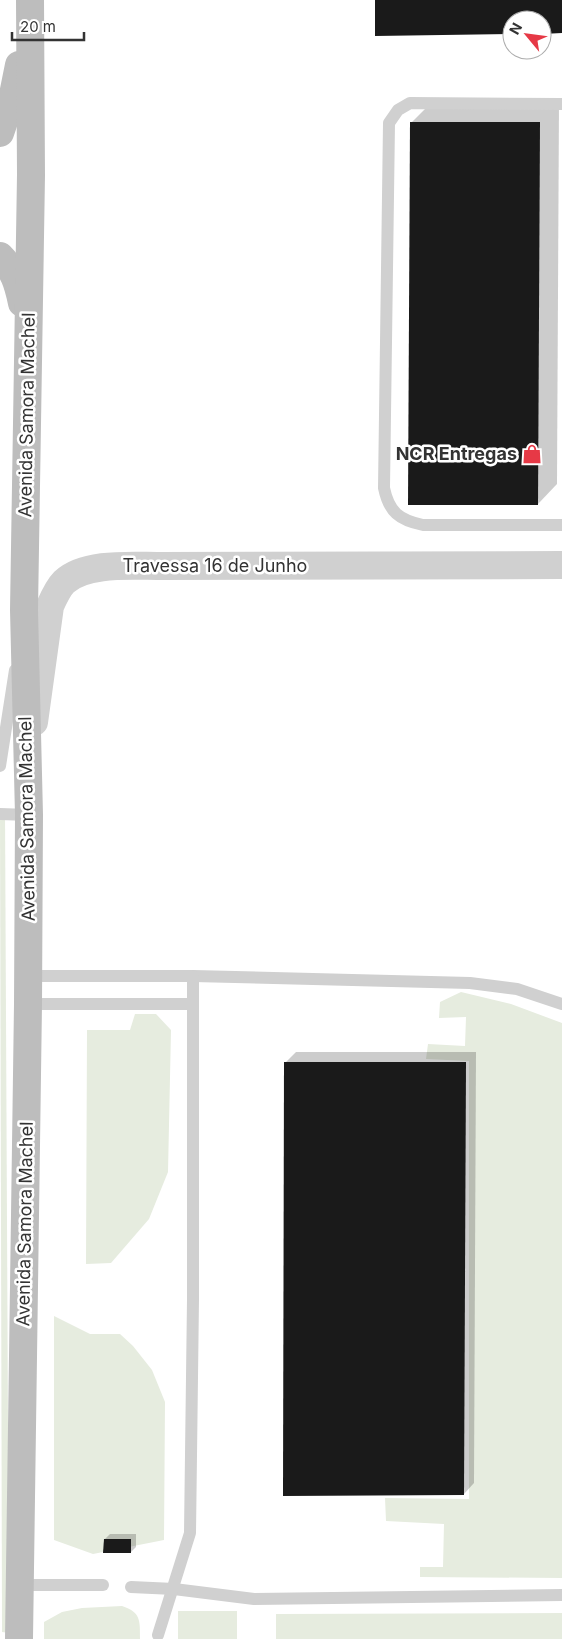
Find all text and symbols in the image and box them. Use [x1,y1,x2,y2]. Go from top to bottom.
scale bar [12,10,85,42]
north arrow [502,10,552,60]
text: 20 m [20,17,56,36]
text: N [505,20,525,37]
street label: Avenida Samora Machel [14,312,39,518]
place label: NCR Entregas [396,443,517,464]
shop icon: NCR Entregas [521,443,543,465]
street label: Travessa 16 de Junho [123,555,307,576]
street label: Avenida Samora Machel [14,716,39,922]
street label: Avenida Samora Machel [12,1121,37,1327]

